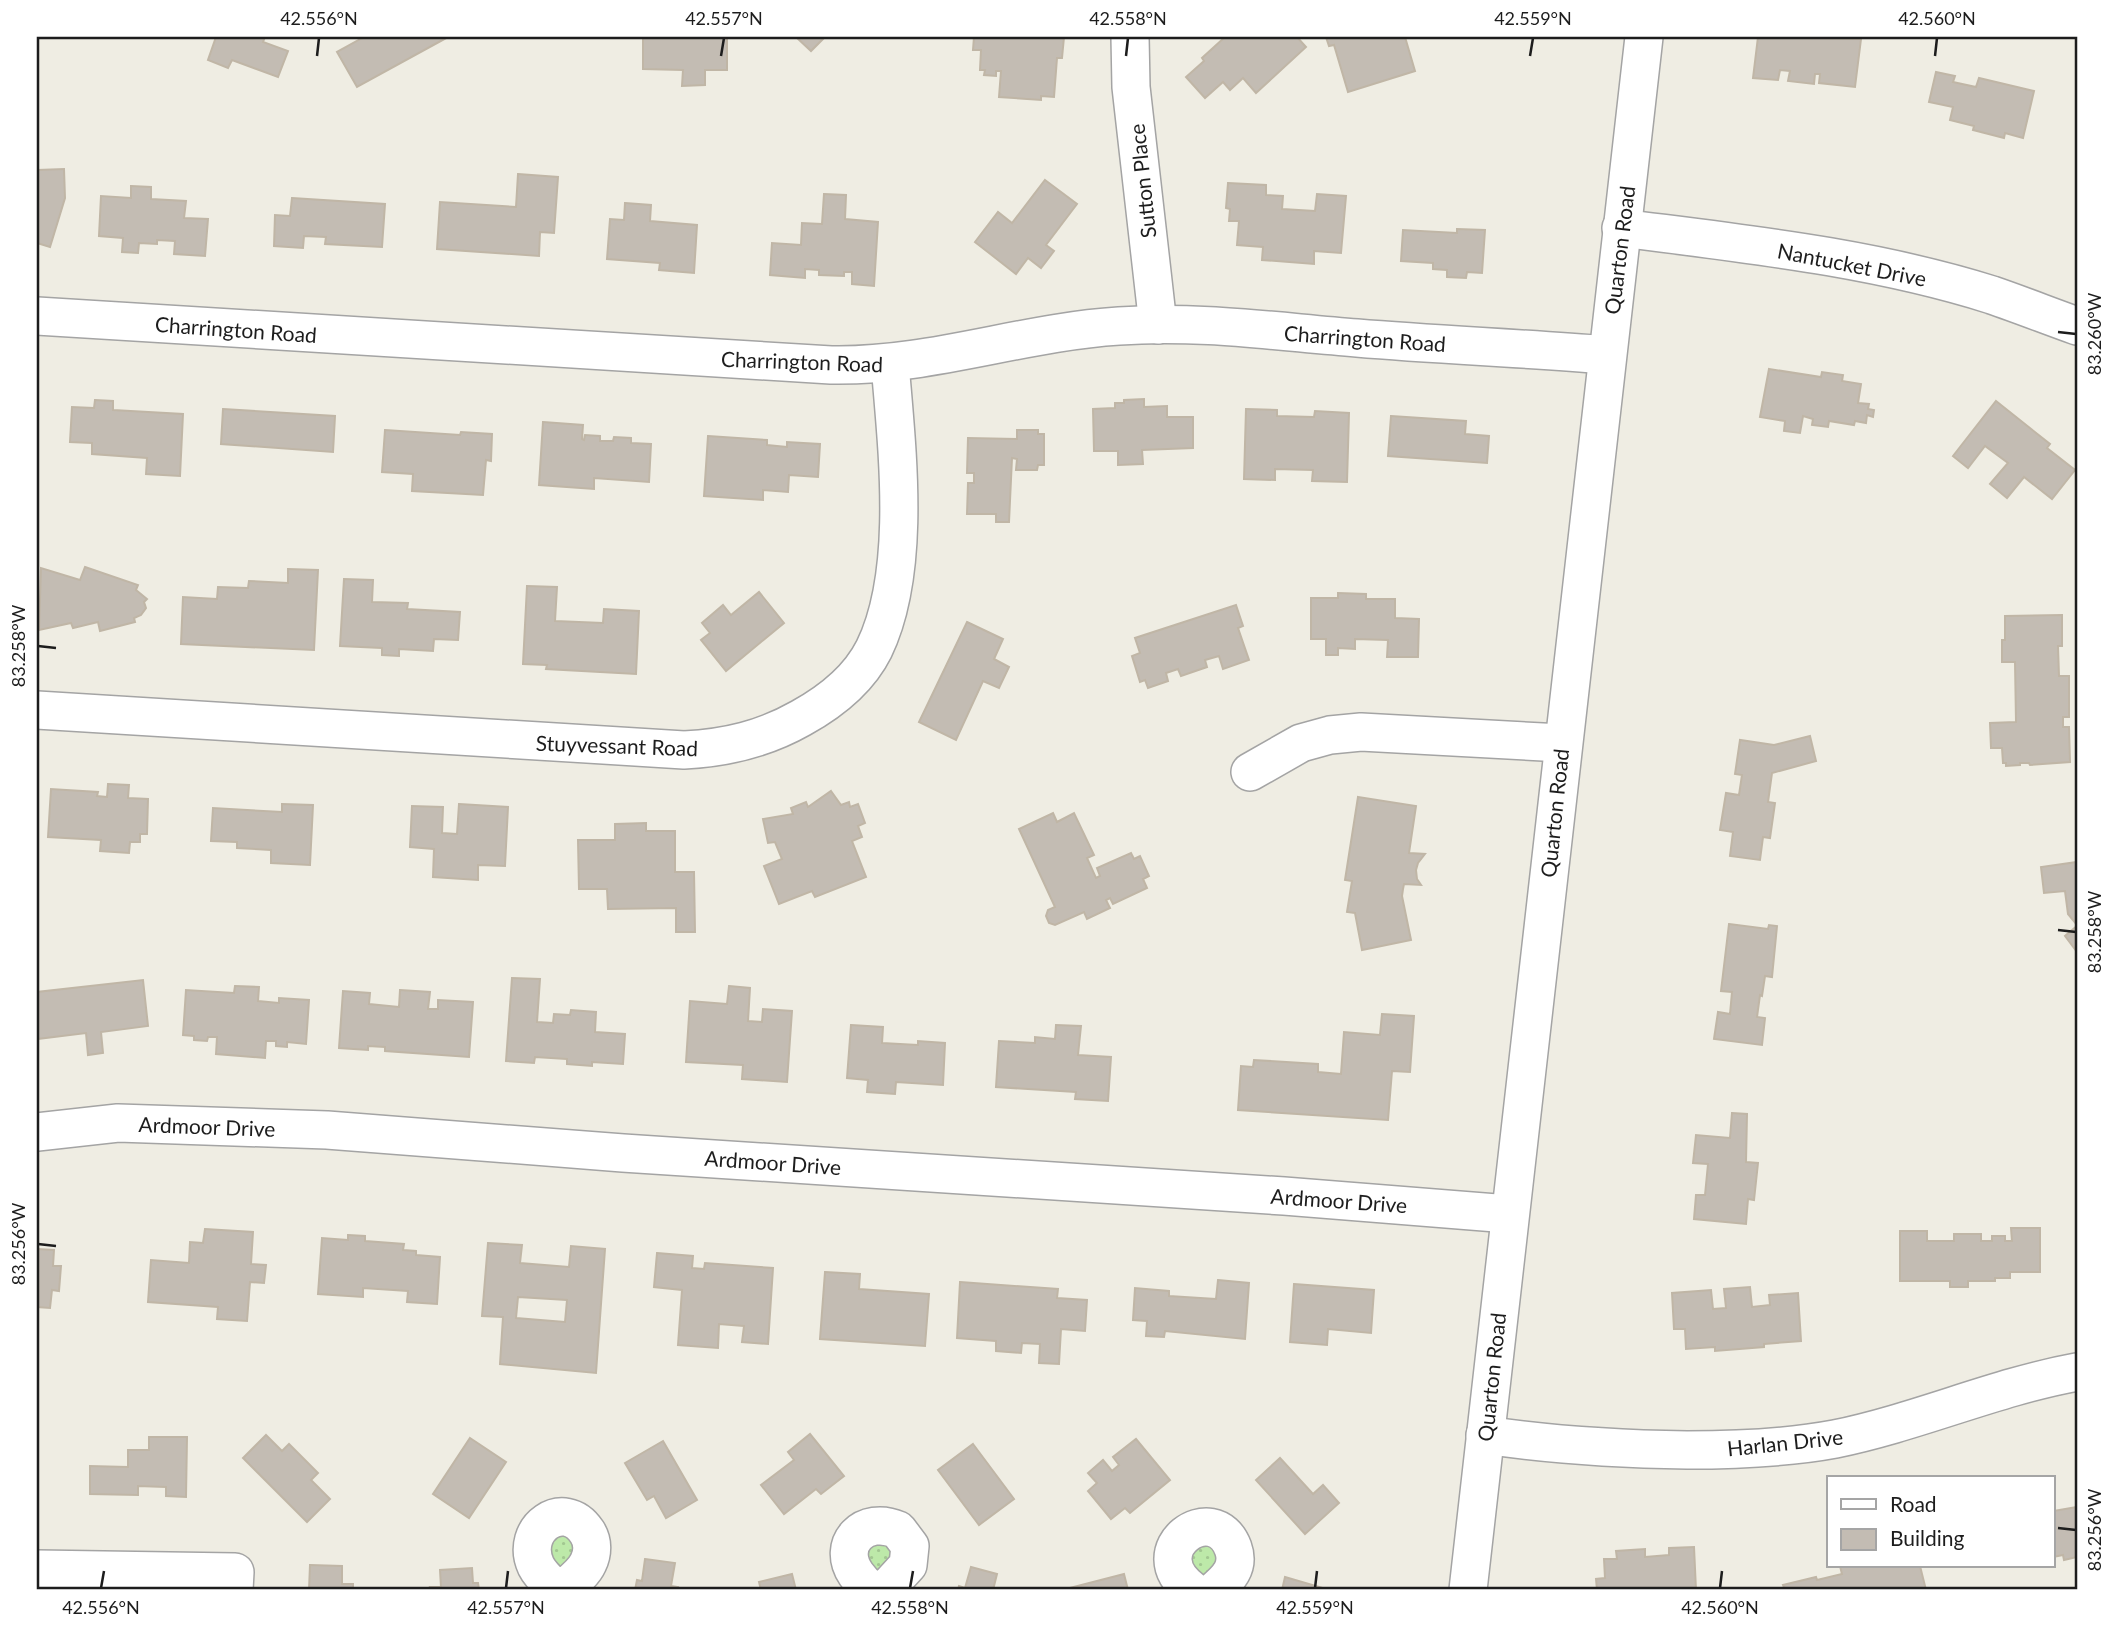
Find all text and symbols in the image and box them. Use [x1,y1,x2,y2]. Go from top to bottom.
text: 42.556°N [280,7,358,29]
text: 42.557°N [685,7,763,29]
text: 42.558°N [1089,7,1167,29]
text: 42.559°N [1494,7,1572,29]
text: 42.560°N [1898,7,1976,29]
street label: Sutton Place [1124,122,1160,240]
street label: Quarton Road [1599,184,1639,316]
street label: Nantucket Drive [1775,237,1929,291]
text: 83.260°W [2083,292,2105,375]
street label: Charrington Road [154,311,318,347]
street label: Charrington Road [1283,320,1447,356]
street label: Charrington Road [721,346,883,376]
text: 83.258°W [7,604,29,687]
street label: Stuyvessant Road [535,730,699,760]
street label: Quarton Road [1535,747,1573,879]
text: 83.258°W [2083,890,2105,973]
street label: Ardmoor Drive [138,1111,276,1141]
street label: Ardmoor Drive [704,1145,842,1179]
street label: Ardmoor Drive [1270,1183,1408,1217]
text: 83.256°W [7,1202,29,1285]
street label: Quarton Road [1472,1311,1510,1443]
street label: Harlan Drive [1726,1423,1844,1461]
legend [1827,1476,2054,1568]
text: 83.256°W [2083,1488,2105,1571]
text: Road [1890,1491,1937,1516]
text: Building [1890,1525,1965,1550]
text: 42.556°N [62,1596,140,1618]
text: 42.557°N [467,1596,545,1618]
text: 42.558°N [871,1596,949,1618]
text: 42.559°N [1276,1596,1354,1618]
text: 42.560°N [1681,1596,1759,1618]

